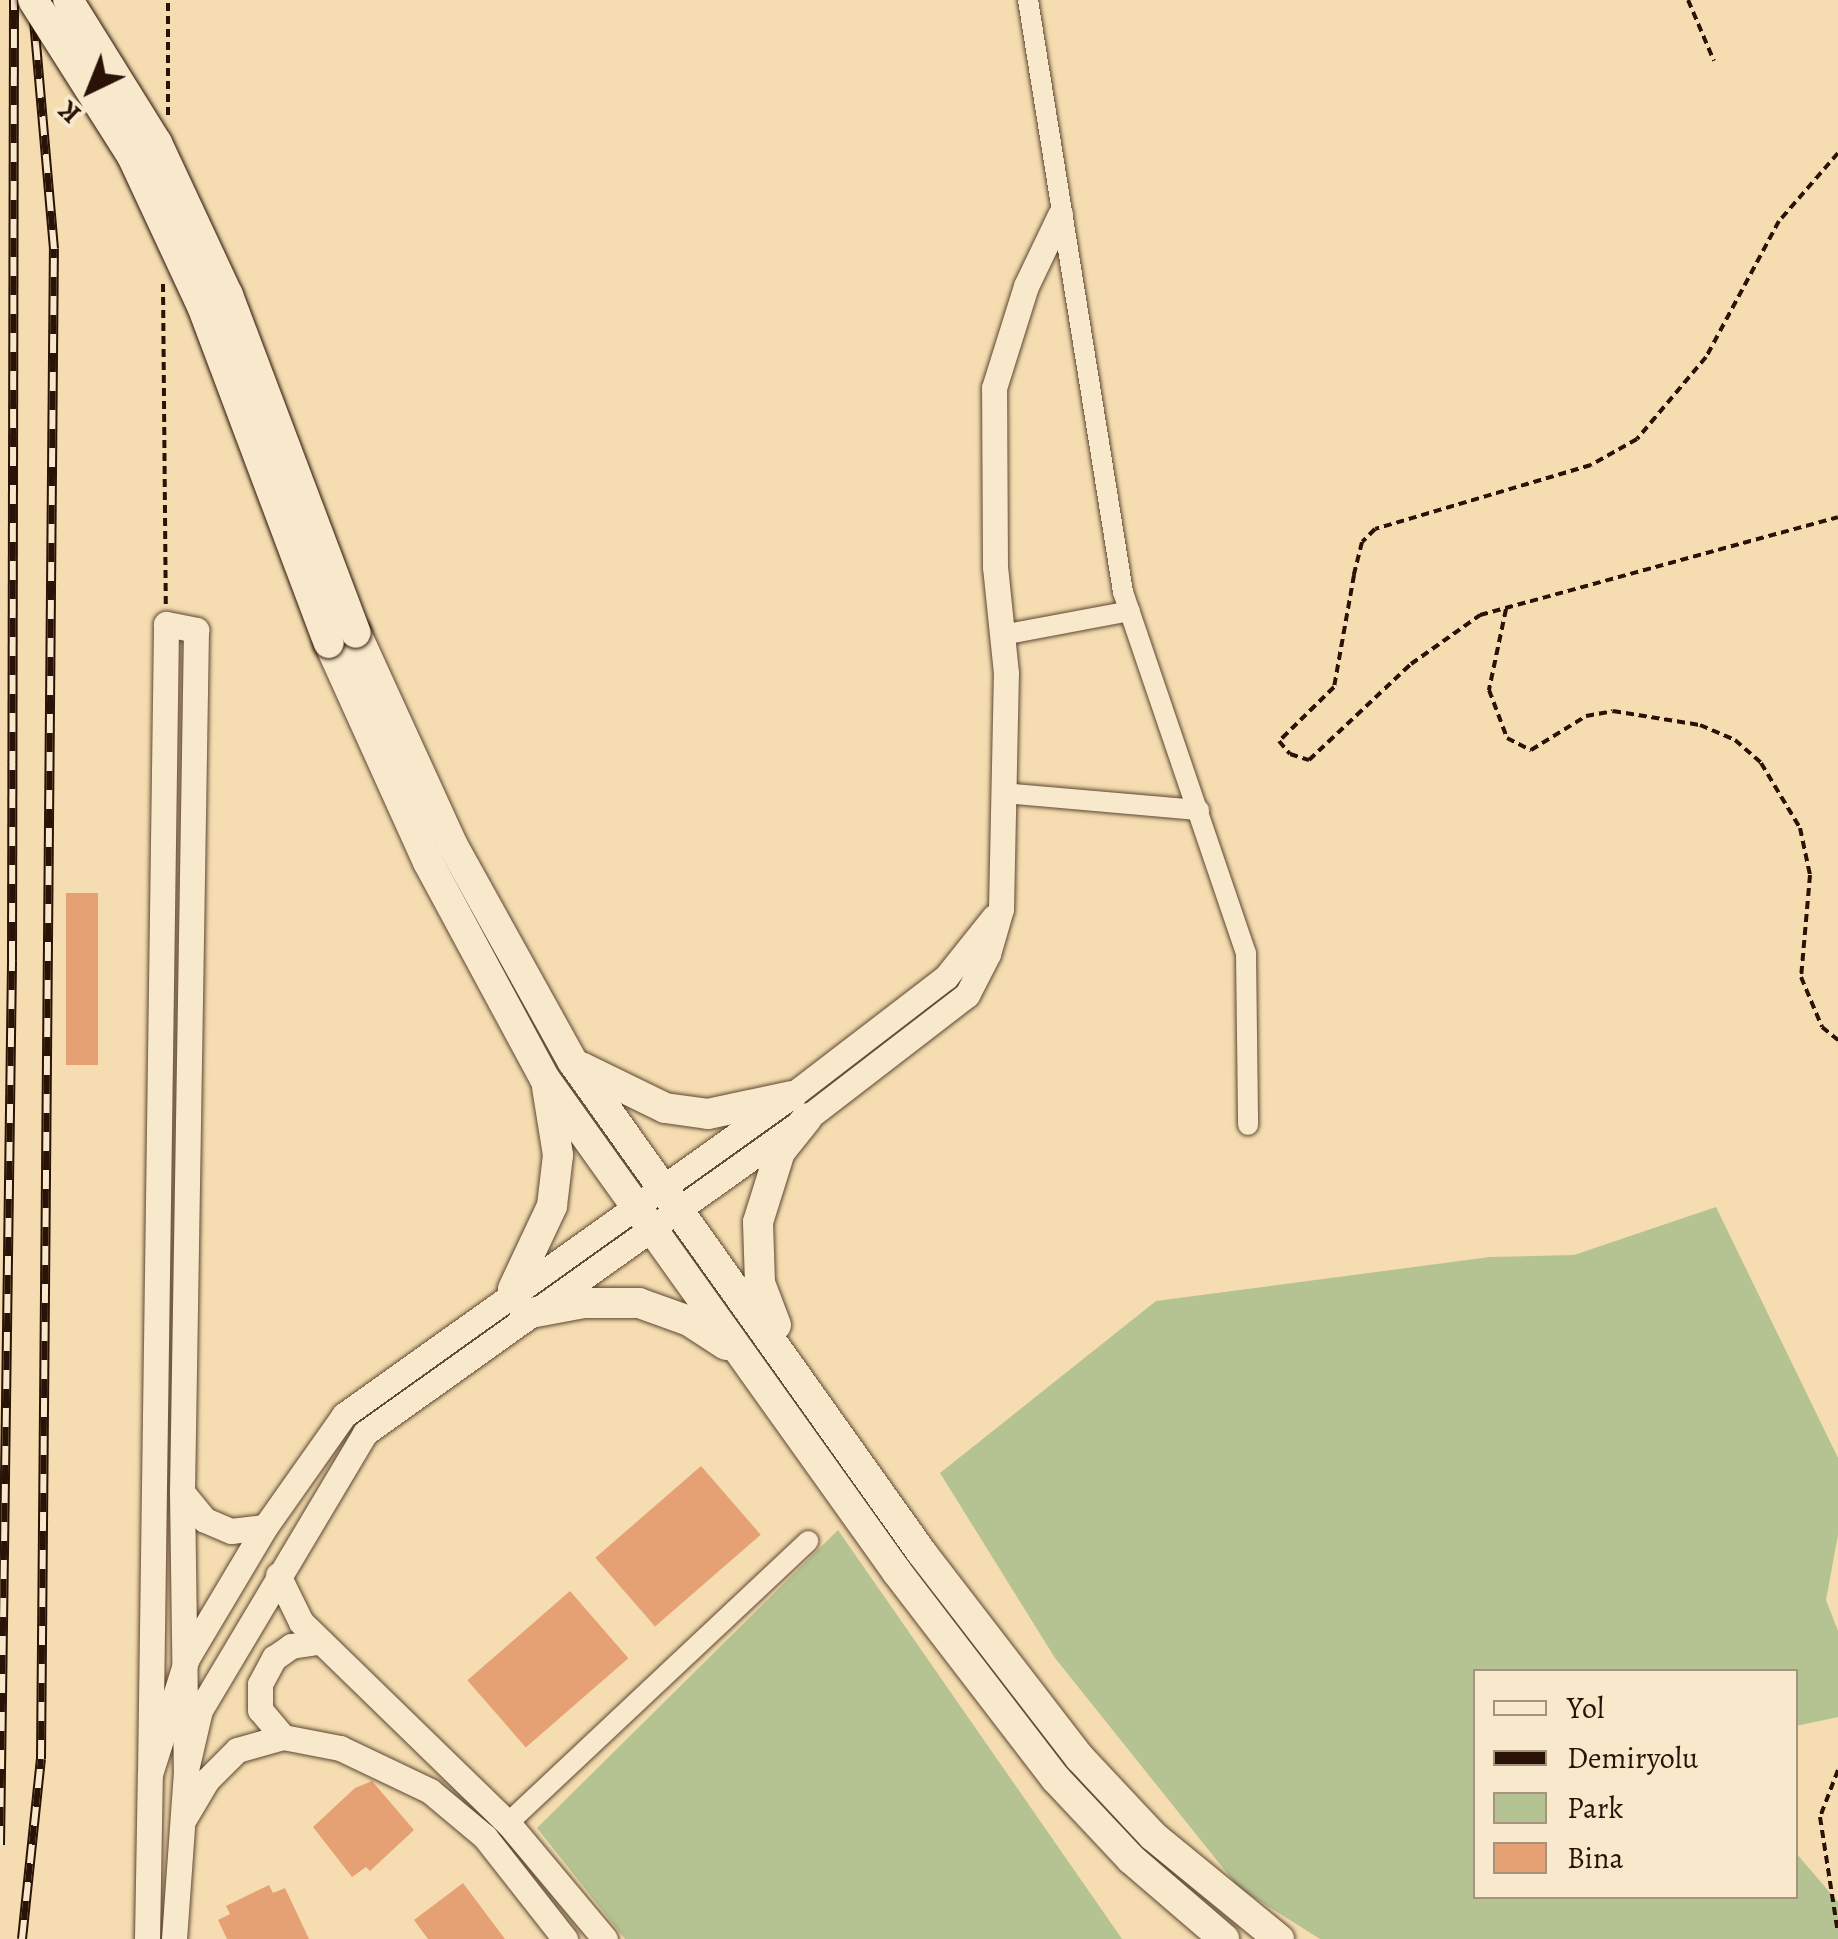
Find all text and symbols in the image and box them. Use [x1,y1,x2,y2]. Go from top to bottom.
north arrow [40,40,140,140]
text: K [50,92,89,132]
legend [1473,1669,1798,1899]
text: Yol [1567,1688,1604,1728]
text: Demiryolu [1567,1738,1698,1778]
text: Park [1567,1788,1623,1828]
text: Bina [1567,1838,1624,1878]

